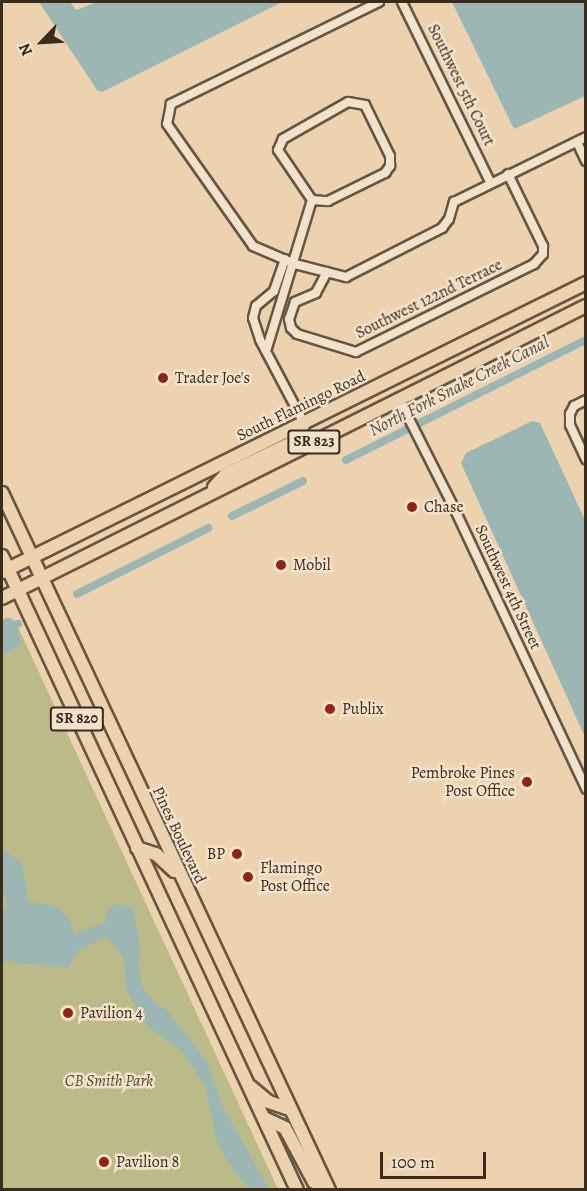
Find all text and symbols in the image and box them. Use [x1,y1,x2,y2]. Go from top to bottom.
north arrow [12,12,72,72]
street label: Southwest 5th Court [423,21,499,149]
text: N [13,40,38,60]
street label: Southwest 122nd Terrace [353,255,505,343]
water label: North Fork Snake Creek Canal [365,331,553,441]
street label: South Flamingo Road [234,367,368,445]
place label: Trader Joe's [175,368,250,388]
marker: Trader Joe's [156,371,170,385]
road number: SR 823 [287,430,341,454]
place label: Chase [424,497,464,517]
marker: Chase [405,500,419,514]
street label: Southwest 4th Street [471,522,545,652]
place label: Mobil [293,555,331,575]
marker: Mobil [274,558,288,572]
place label: Publix [342,699,384,719]
marker: Publix [323,702,337,716]
road number: SR 820 [48,707,106,731]
place label: Pembroke Pines Post Office [411,763,515,801]
marker: Pembroke Pines Post Office [520,775,534,789]
street label: Pines Boulevard [148,784,210,886]
place label: BP [207,844,225,864]
marker: BP [230,847,244,861]
place label: Flamingo Post Office [260,858,330,896]
marker: Flamingo Post Office [241,870,255,884]
place label: Pavilion 4 [80,1003,143,1023]
marker: Pavilion 4 [61,1006,75,1020]
park label: CB Smith Park [65,1071,153,1091]
scale bar [383,1140,490,1178]
text: 100 m [391,1150,435,1174]
place label: Pavilion 8 [116,1152,179,1172]
marker: Pavilion 8 [97,1155,111,1169]

